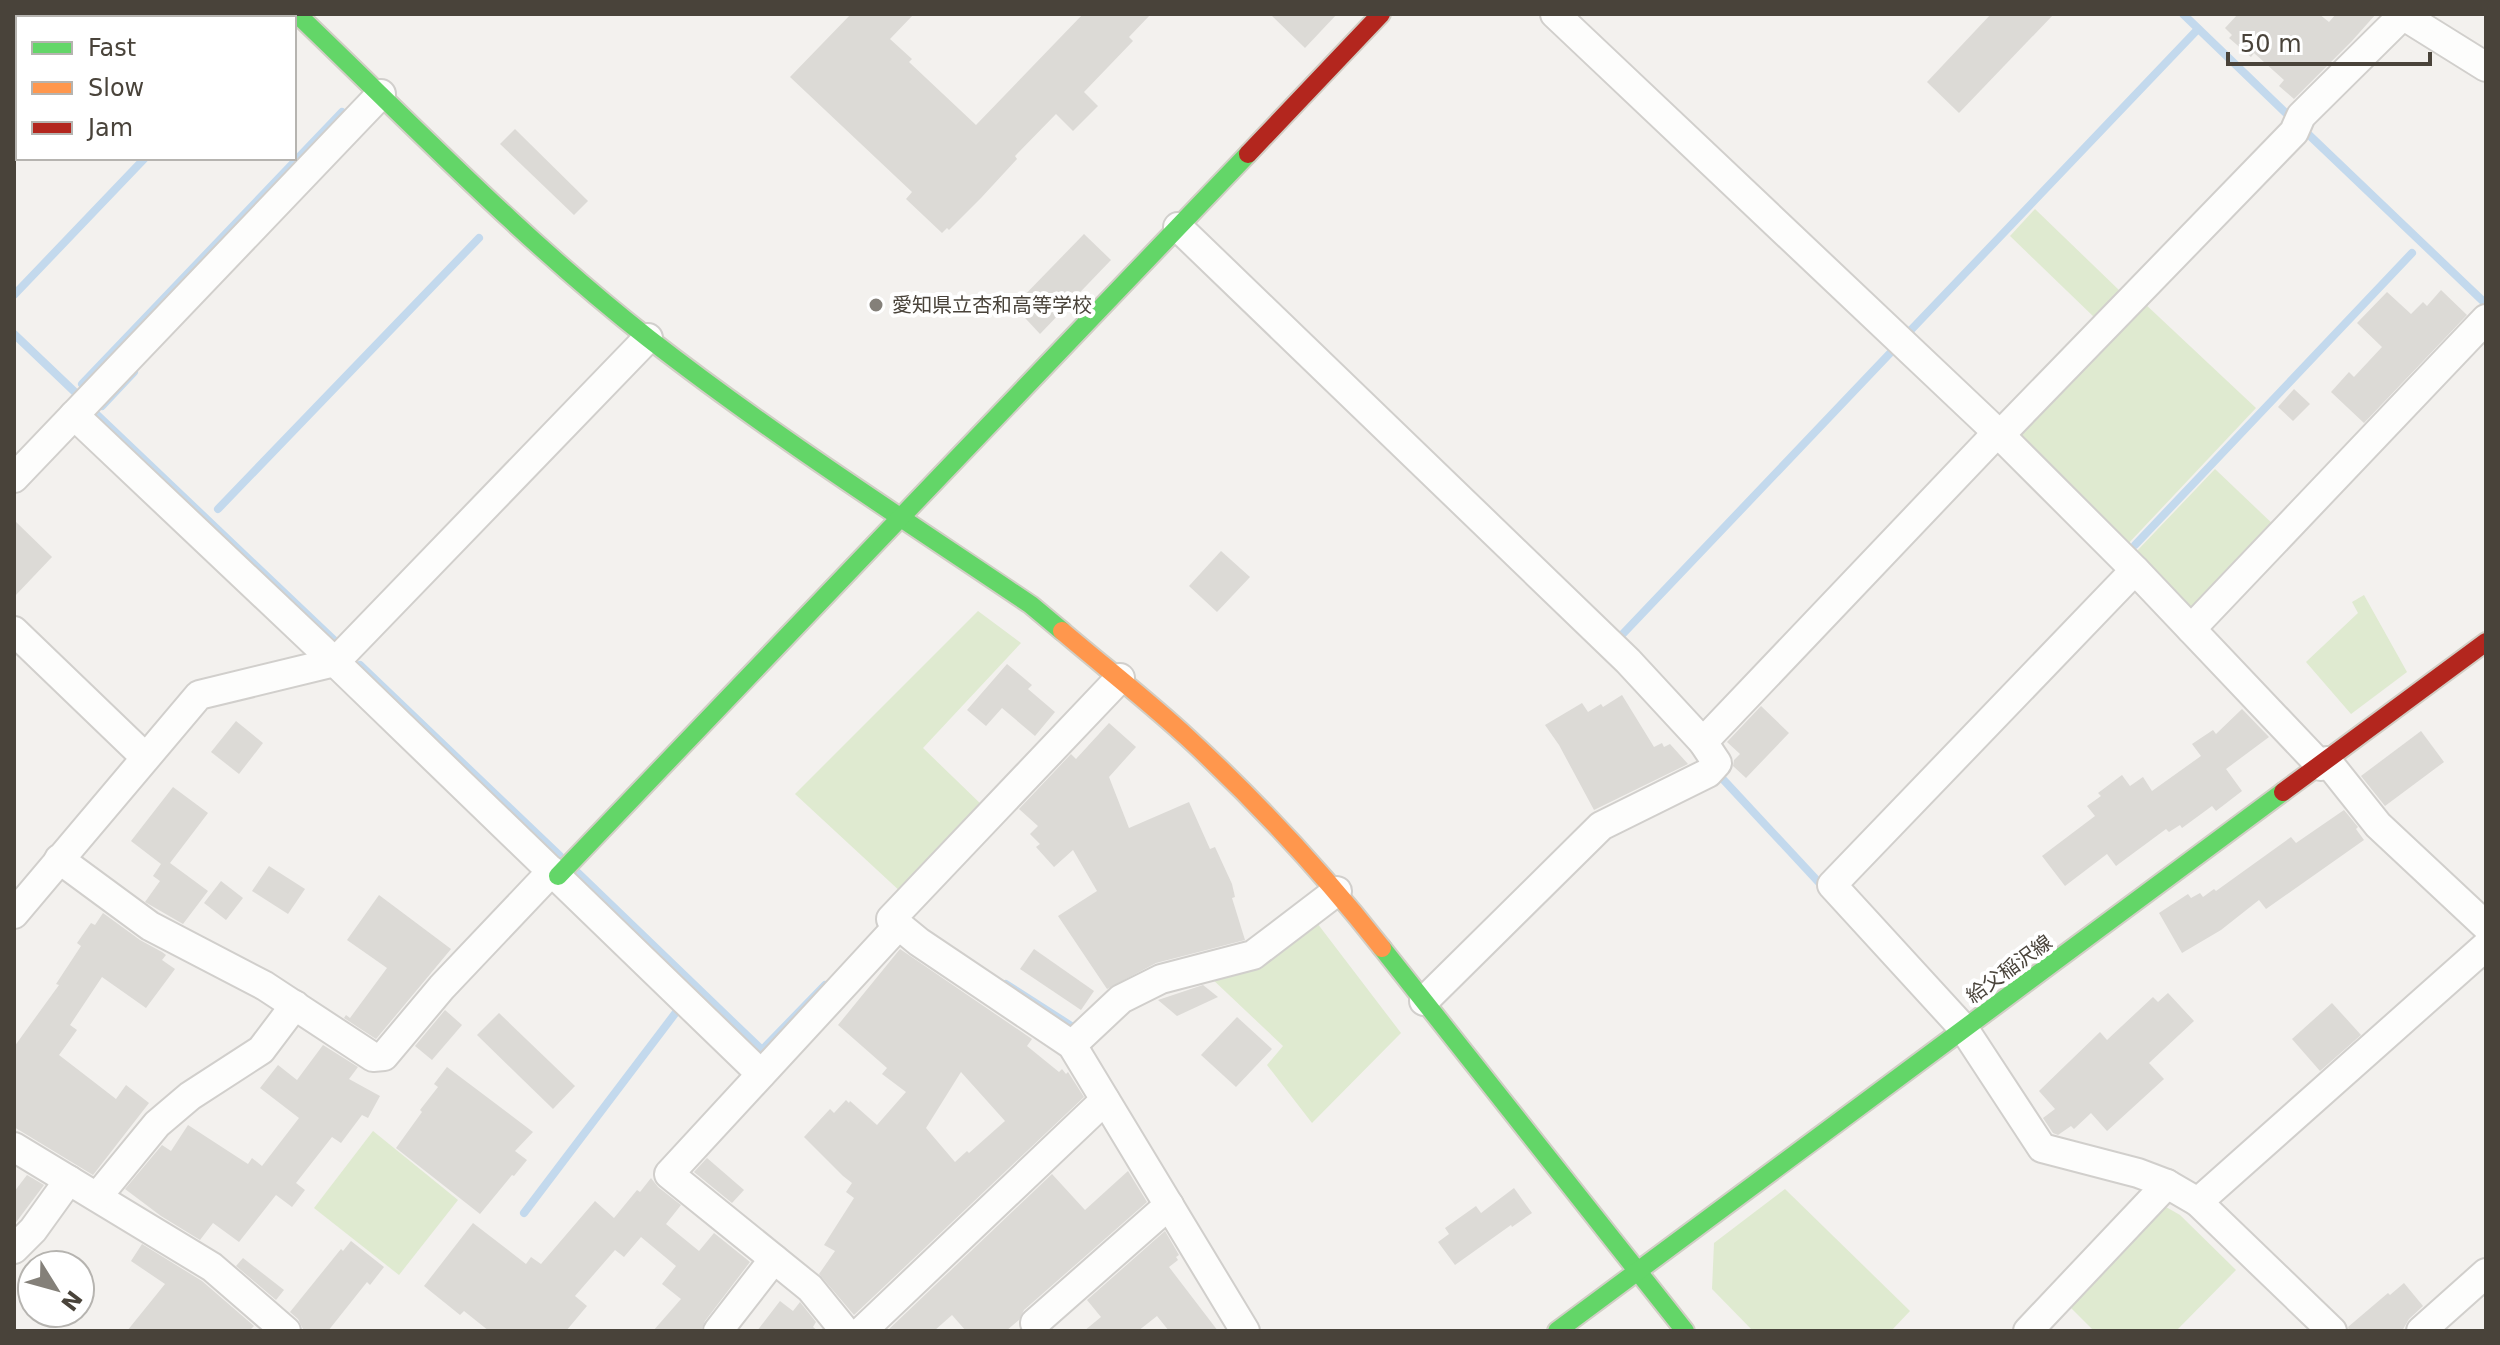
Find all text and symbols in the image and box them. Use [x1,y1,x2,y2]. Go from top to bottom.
legend [16,16,296,160]
scale bar [2228,16,2430,66]
text: 50 m [2240,30,2302,58]
text: Fast [88,34,136,62]
text: Slow [88,74,144,102]
text: Jam [86,114,133,142]
place label: 愛知県立杏和高等学校 [892,293,1092,317]
marker: 愛知県立杏和高等学校 [867,296,885,314]
street label: 給父稲沢線 [1961,930,2057,1008]
north arrow [16,1249,96,1329]
text: N [56,1286,87,1316]

